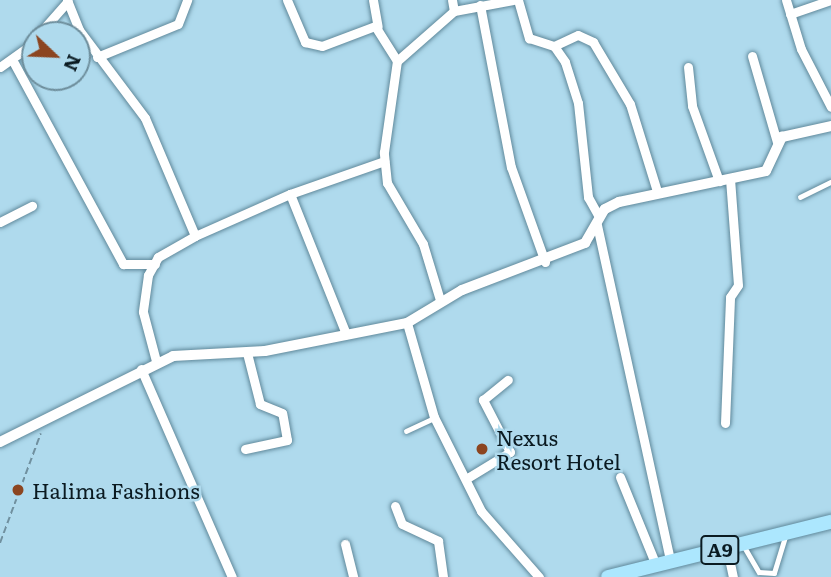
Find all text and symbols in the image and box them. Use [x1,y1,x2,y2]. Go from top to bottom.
north arrow [21,21,91,91]
text: N [57,51,89,76]
place label: Nexus Resort Hotel [496,424,621,474]
marker: Nexus Resort Hotel [474,441,490,457]
place label: Halima Fashions [32,477,200,503]
marker: Halima Fashions [10,482,26,498]
road number: A9 [699,534,741,566]

